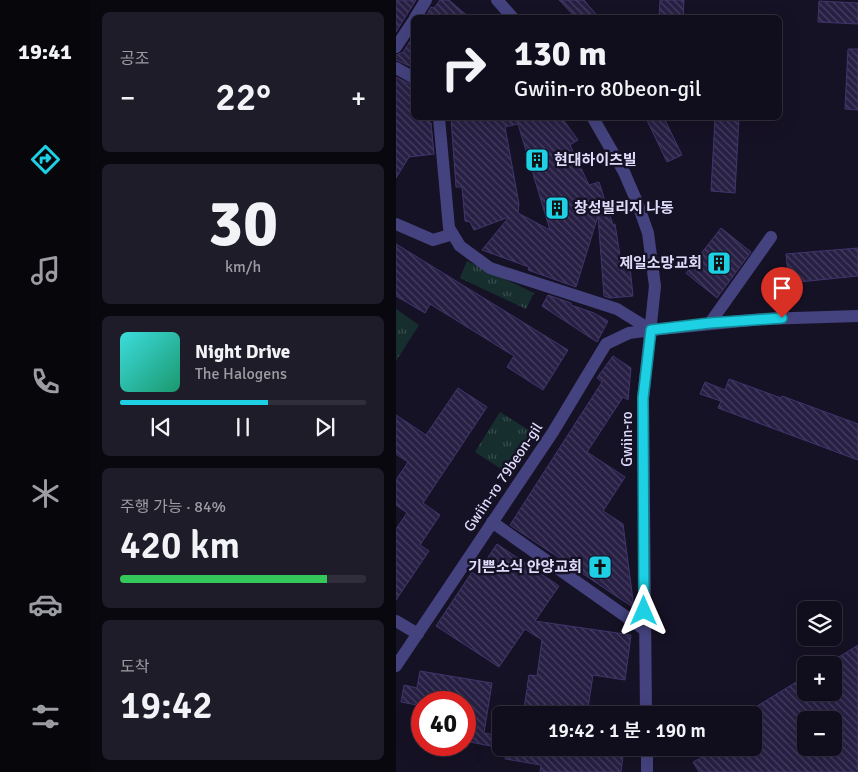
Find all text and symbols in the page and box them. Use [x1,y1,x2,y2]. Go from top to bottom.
text: 130 m [514,32,607,75]
icon: right [431,35,496,100]
text: 19:41 [18,38,72,65]
text: 공조 [120,49,149,69]
text: 22° [215,74,271,121]
text: Gwiin-ro 80beon-gil [514,75,701,102]
text: − [120,81,135,115]
text: + [351,81,366,115]
icon: directions [28,142,63,177]
building icon: 현대하이츠빌 [524,147,550,173]
place label: 현대하이츠빌 [554,151,637,169]
text: 30 [208,184,278,264]
building icon: 창성빌리지 나동 [544,195,570,221]
place label: 창성빌리지 나동 [574,199,674,217]
building icon: 제일소망교회 [706,250,732,276]
icon: music [28,253,63,288]
place label: 제일소망교회 [619,254,702,272]
text: km/h [225,257,261,277]
pin [761,267,803,318]
icon: arrive [768,274,796,302]
text: Night Drive [195,340,290,364]
icon: phone [28,364,63,399]
text: The Halogens [195,364,287,384]
street label: Gwiin-ro [618,411,636,467]
icon: previous [147,413,175,441]
icon: pause [229,413,257,441]
icon: next [311,413,339,441]
street label: Gwiin-ro 79beon-gil [460,419,546,535]
icon: climate [28,476,63,511]
text: 주행 가능 · 84% [120,497,226,517]
text: 420 km [120,522,240,569]
church icon: 기쁜소식 안양교회 [587,554,613,580]
place label: 기쁜소식 안양교회 [468,558,582,576]
position arrow [617,584,669,636]
icon: car [28,587,63,622]
map controls [797,601,842,756]
button: layers [797,601,842,646]
button: + [797,656,842,701]
text: 도착 [120,657,149,677]
text: 19:42 [120,682,213,729]
speed limit sign: 40 [411,691,476,756]
icon: filters [28,699,63,734]
button: − [797,711,842,756]
text: 19:42 · 1 분 · 190 m [548,719,706,743]

